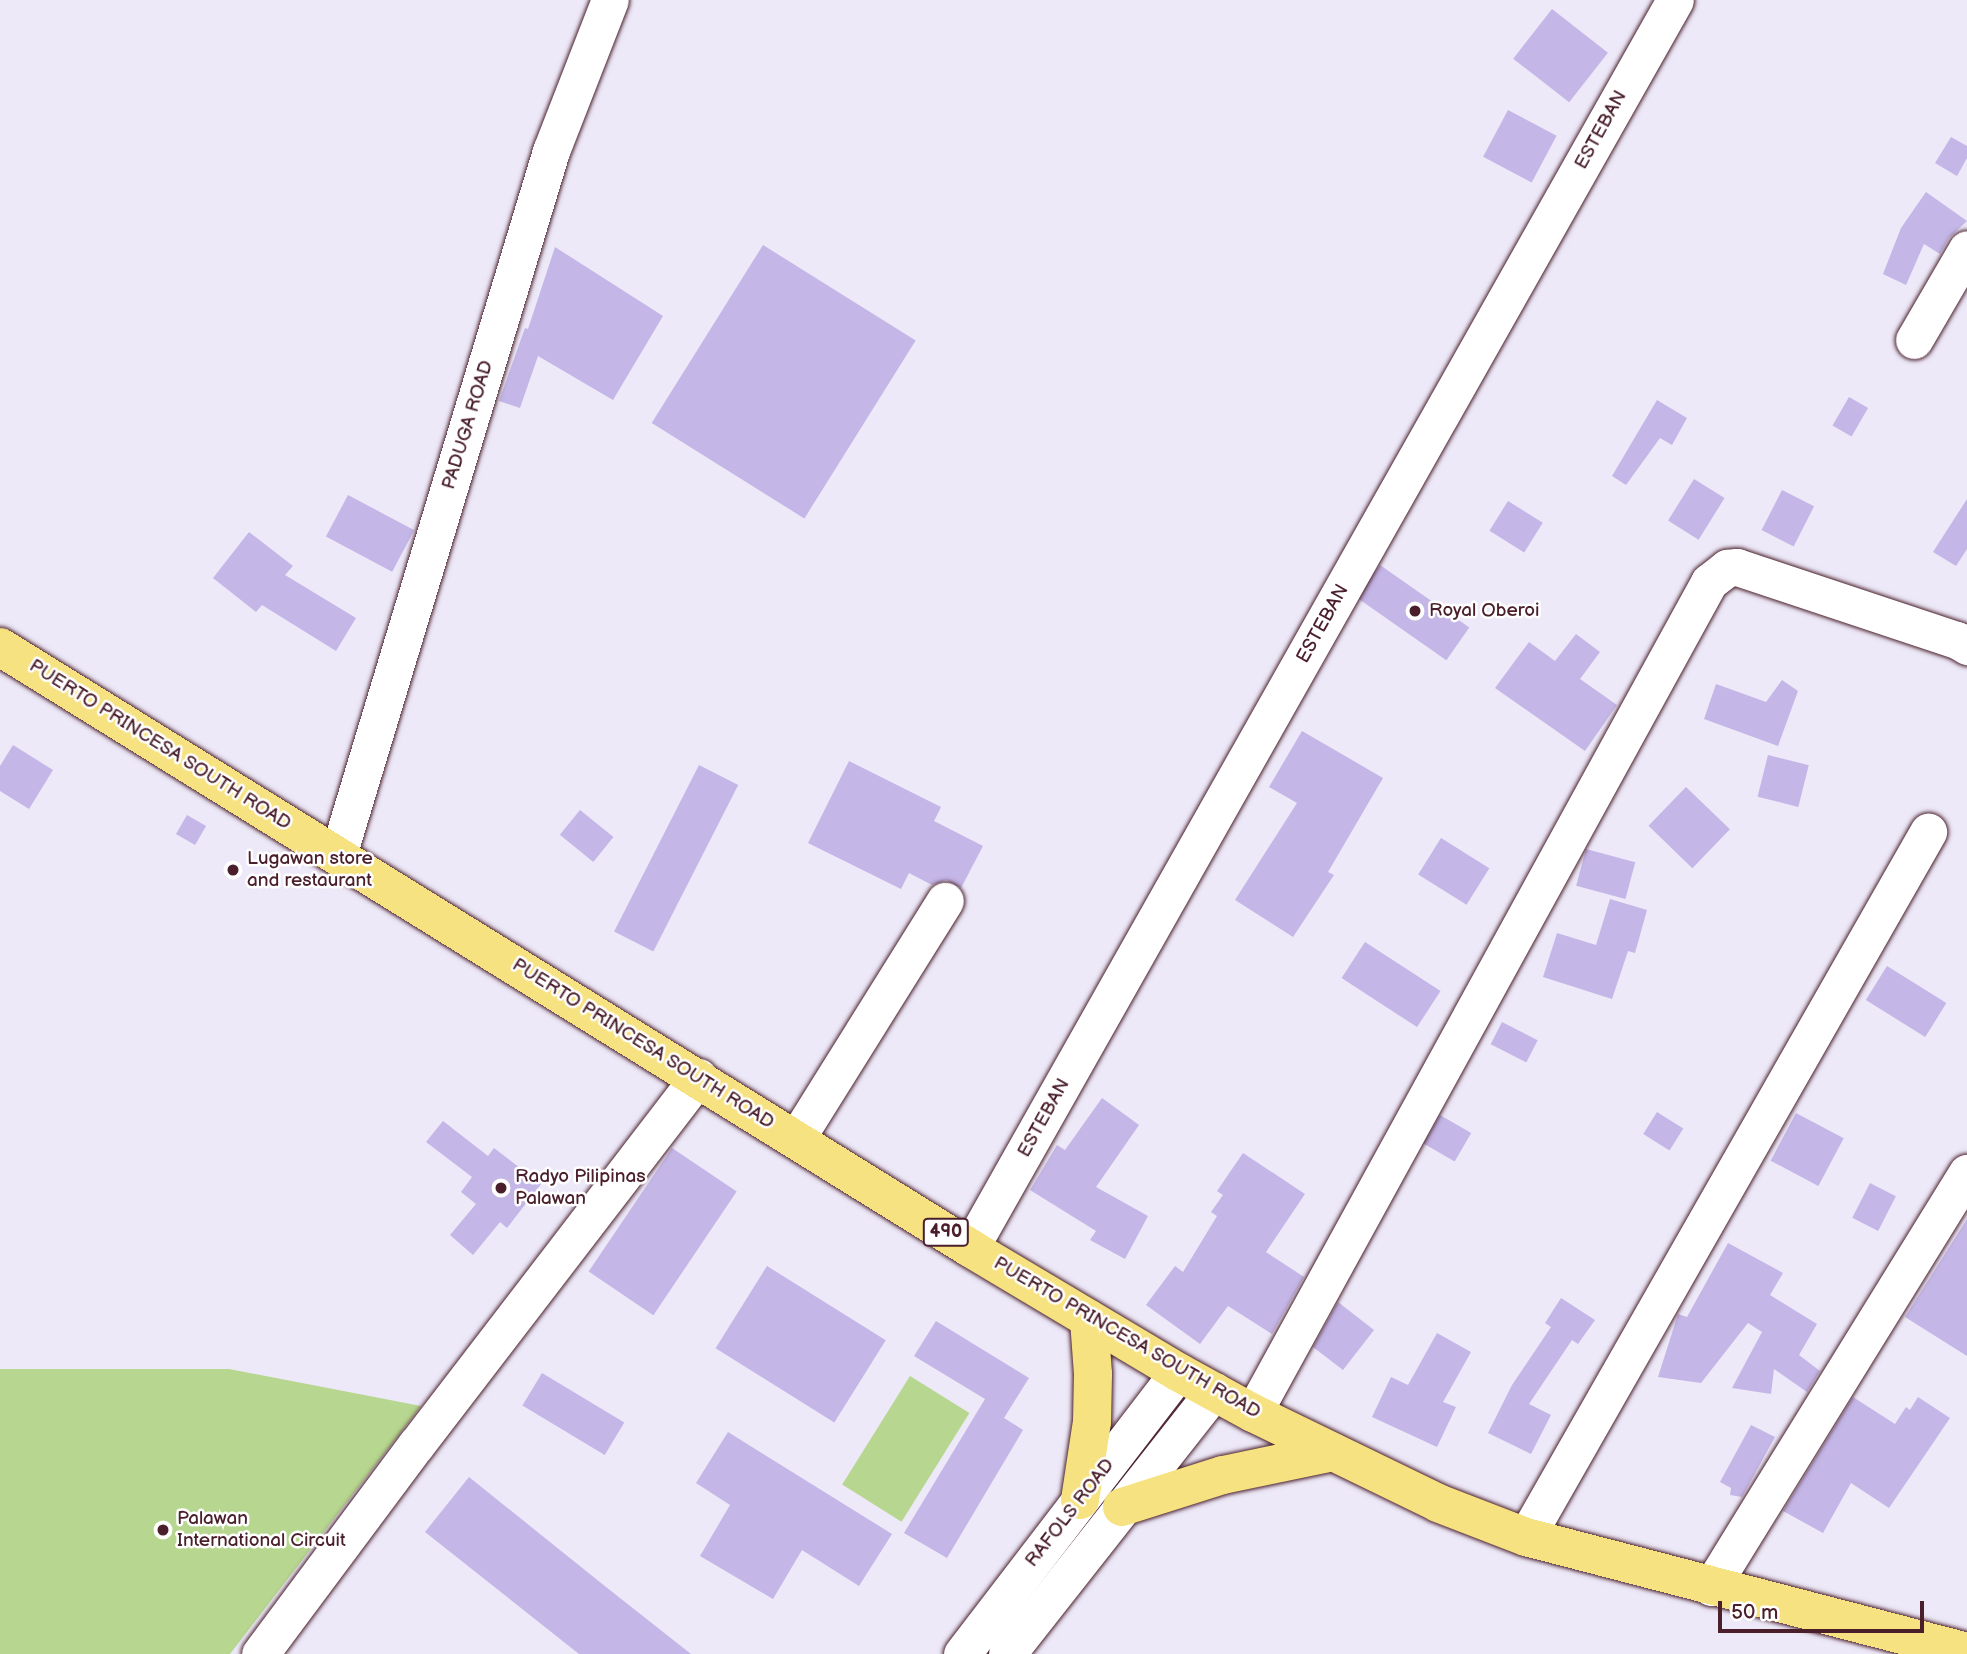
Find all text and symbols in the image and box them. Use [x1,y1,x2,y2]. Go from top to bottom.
street label: ESTEBAN [1570,87,1632,173]
street label: PADUGA ROAD [438,358,498,492]
street label: ESTEBAN [1292,581,1354,667]
place label: Royal Oberoi [1429,600,1539,622]
marker: Royal Oberoi [1407,603,1423,619]
street label: PUERTO PRINCESA SOUTH ROAD [25,655,295,835]
place label: Lugawan store and restaurant [247,848,373,892]
marker: Lugawan store and restaurant [225,862,241,878]
street label: PUERTO PRINCESA SOUTH ROAD [508,954,778,1134]
street label: ESTEBAN [1013,1075,1075,1161]
place label: Radyo Pilipinas Palawan [515,1166,646,1210]
marker: Radyo Pilipinas Palawan [493,1180,509,1196]
road number: 490 [922,1218,970,1246]
street label: PUERTO PRINCESA SOUTH ROAD [989,1252,1265,1424]
street label: RAFOLS ROAD [1021,1454,1119,1572]
place label: Palawan International Circuit [177,1508,346,1552]
marker: Palawan International Circuit [155,1522,171,1538]
scale bar [1722,1588,1928,1632]
text: 50 m [1731,1600,1778,1625]

